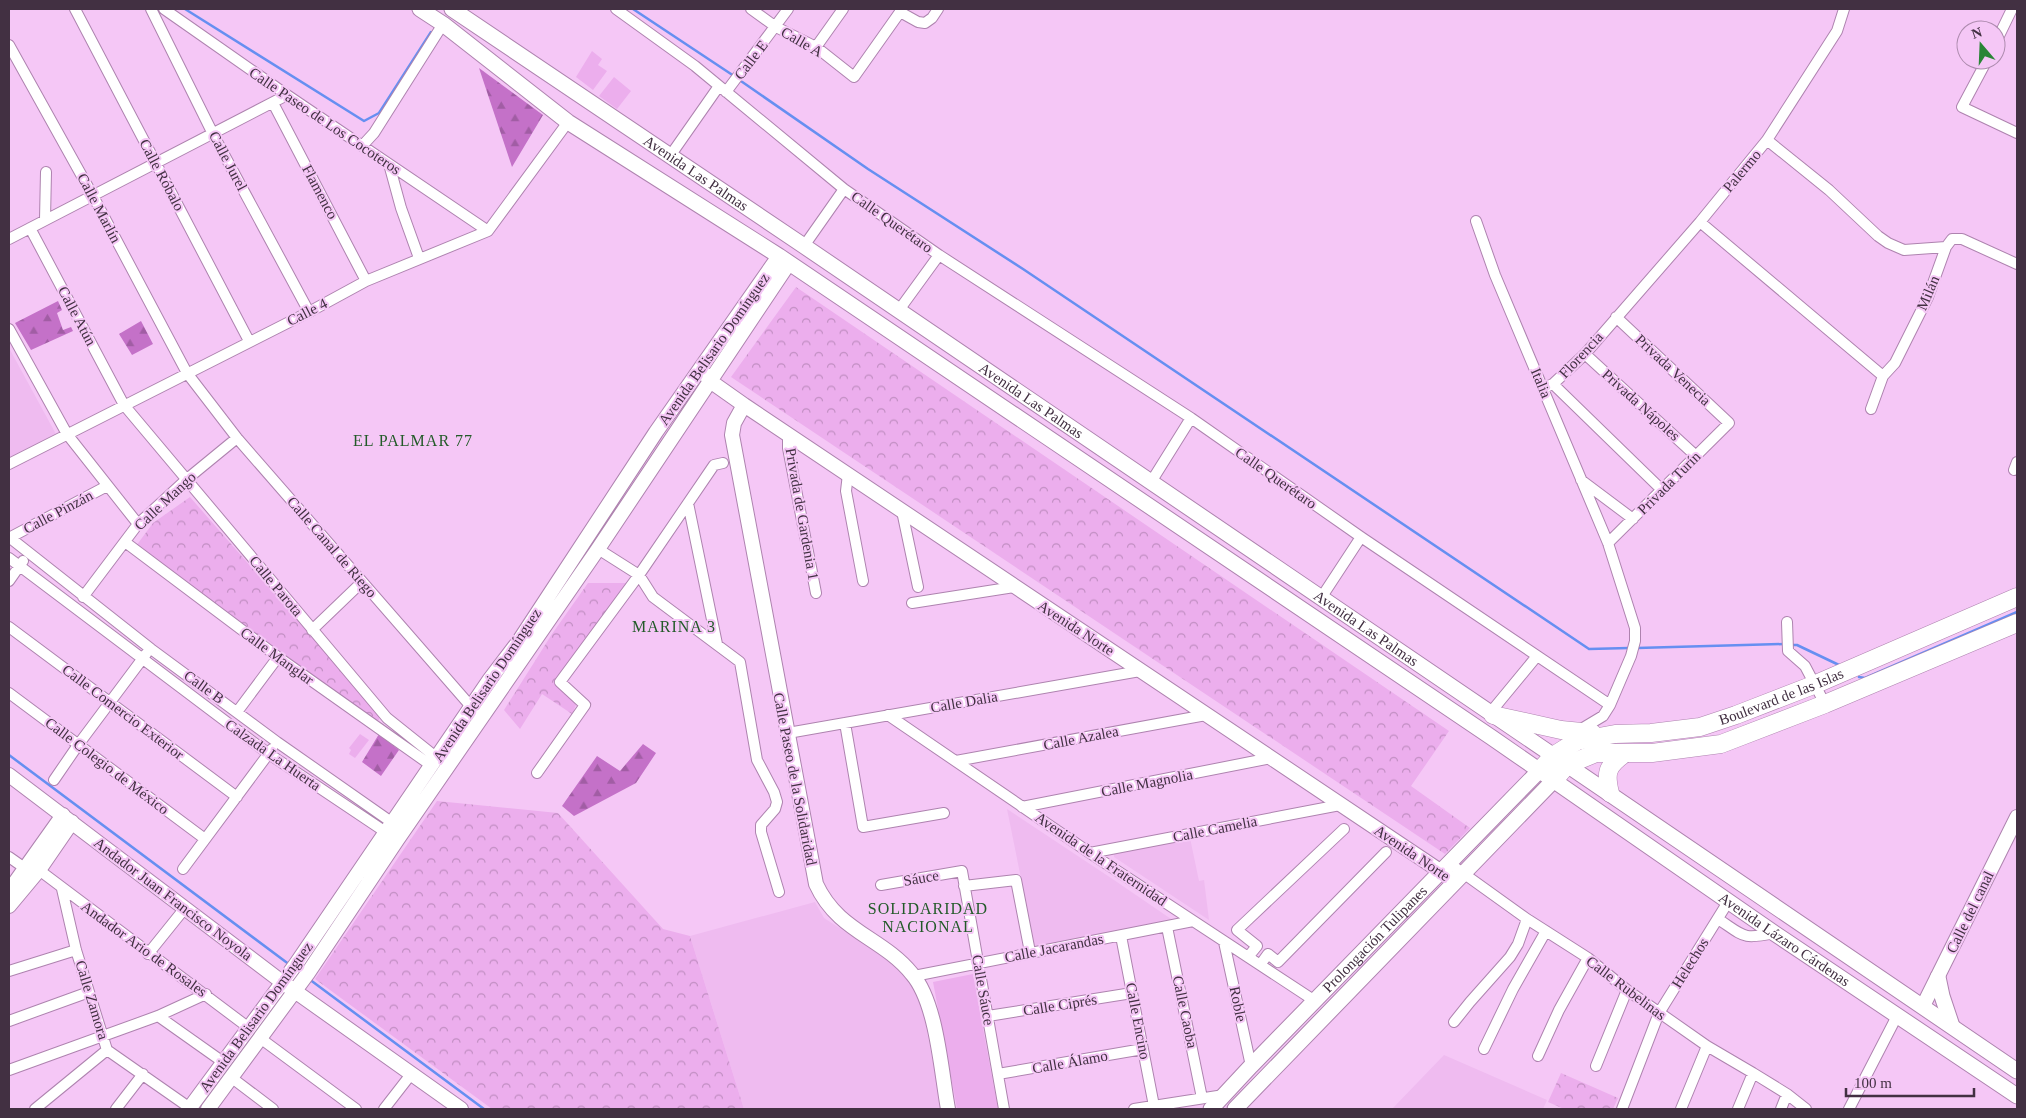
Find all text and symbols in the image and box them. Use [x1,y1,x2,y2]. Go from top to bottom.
north arrow [1956,20,2006,70]
street label: Calle A [778,24,826,60]
text: N [1970,24,1984,42]
street label: Calle E [731,37,771,83]
street label: Calle Paseo de Los Cocoteros [246,64,404,178]
street label: Calle Jurel [206,129,250,193]
street label: Avenida Las Palmas [641,132,751,214]
street label: Calle Róbalo [136,136,188,214]
street label: Palermo [1720,147,1764,195]
street label: Flamenco [299,162,341,222]
street label: Calle Marlín [74,171,124,246]
street label: Calle Querétaro [848,188,936,256]
street label: Avenida Belisario Domínguez [655,270,773,428]
street label: Milán [1914,273,1943,313]
street label: Calle Atún [55,284,99,349]
street label: Calle 4 [284,295,330,329]
street label: Florencia [1556,329,1606,381]
street label: Privada Venecia [1632,331,1714,409]
street label: Avenida Las Palmas [976,359,1086,442]
street label: Italia [1528,366,1555,401]
street label: Privada Nápoles [1599,366,1683,444]
district label: EL PALMAR 77 [353,432,473,449]
street label: Calle Querétaro [1232,444,1320,512]
street label: Privada de Gardenia 1 [783,447,821,581]
street label: Privada Turín [1634,448,1704,518]
street label: Calle Mango [131,469,199,533]
street label: Calle Pinzán [21,487,96,537]
street label: Calle Canal de Riego [284,493,380,601]
street label: Calle Parota [246,553,306,620]
street label: Avenida Las Palmas [1311,587,1421,669]
street label: Avenida Norte [1035,597,1117,659]
street label: Avenida Belisario Domínguez [430,605,545,765]
district label: MARINA 3 [632,618,716,635]
street label: Calle Manglar [237,624,317,688]
street label: Calle Comercio Exterior [59,661,187,763]
street label: Boulevard de las Islas [1717,665,1846,728]
street label: Calle B [181,667,227,707]
street label: Calle Dalia [929,688,999,716]
street label: Calle Paseo de la Solidaridad [770,691,820,867]
street label: Calle Colegio de México [42,714,172,818]
street label: Calzada La Huerta [222,716,324,794]
street label: Calle Azalea [1042,723,1120,753]
street label: Calle Magnolia [1100,766,1194,800]
street label: Avenida de la Fraternidad [1032,809,1170,909]
street label: Calle Camelia [1172,813,1259,845]
street label: Avenida Norte [1371,822,1453,884]
street label: Andador Juan Francisco Noyola [91,834,255,964]
street label: Sáuce [902,867,940,889]
street label: Calle del canal [1943,868,1997,956]
street label: Prolongación Tulipanes [1319,883,1430,996]
street label: Avenida Lázaro Cárdenas [1716,889,1853,990]
street label: Andador Ario de Rosales [78,898,210,1000]
district label: SOLIDARIDAD NACIONAL [868,900,988,935]
street label: Calle Jacarandas [1003,931,1105,965]
street label: Helechos [1668,935,1712,991]
street label: Avenida Belisario Domínguez [196,939,316,1095]
street label: Calle Rubelinas [1583,953,1669,1023]
street label: Calle Sáuce [969,954,997,1027]
street label: Calle Zamora [72,958,112,1042]
street label: Calle Caoba [1170,974,1201,1050]
street label: Calle Encino [1123,981,1153,1061]
street label: Roble [1226,985,1250,1024]
street label: Calle Ciprés [1022,991,1098,1019]
street label: Calle Álamo [1031,1048,1109,1076]
scale bar [1846,1066,1974,1098]
text: 100 m [1854,1075,1892,1091]

